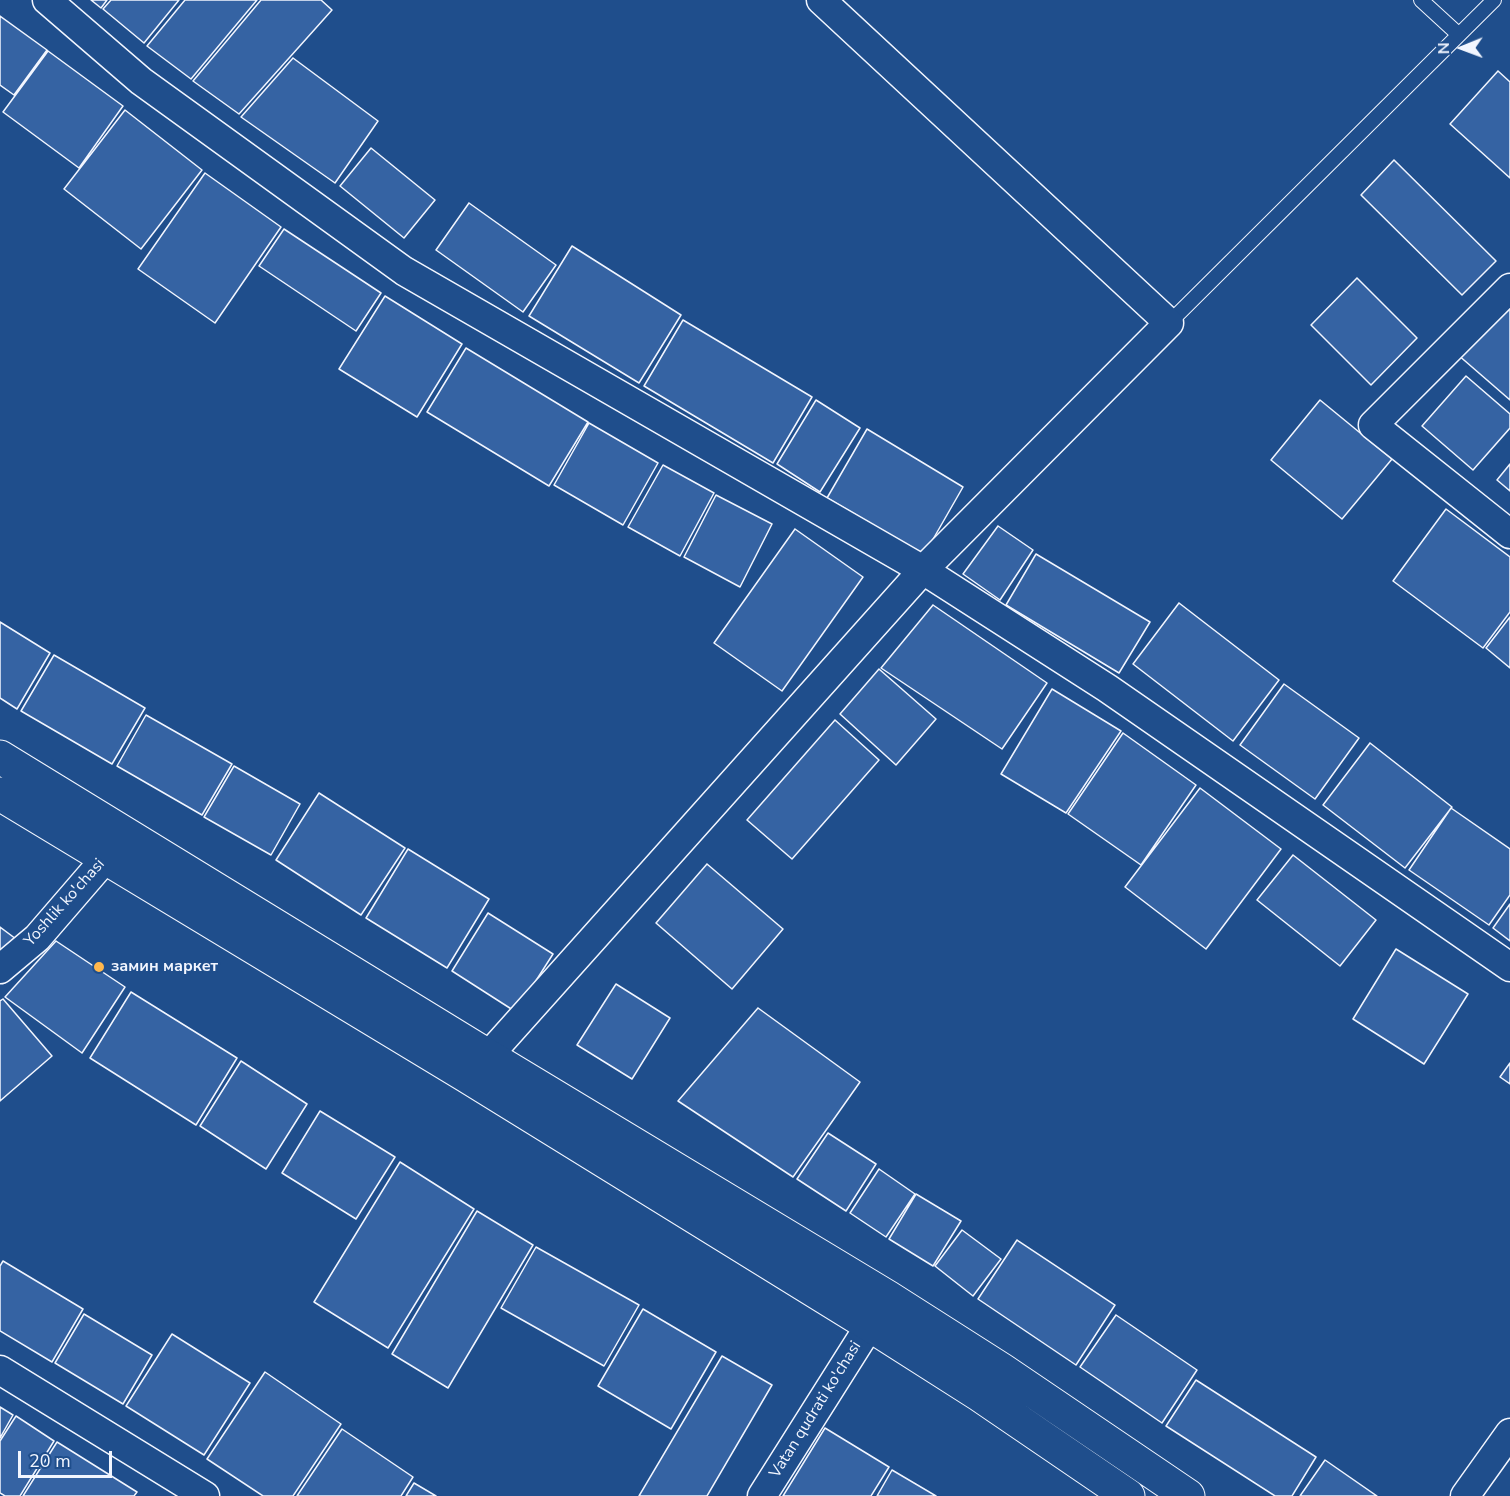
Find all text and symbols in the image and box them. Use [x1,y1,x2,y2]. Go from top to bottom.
north arrow [1432,18,1492,78]
text: N [1433,42,1455,54]
street label: Yoshlik ko'chasi [21,855,109,951]
place label: замин маркет [111,957,218,977]
marker: замин маркет [92,960,106,974]
street label: Vatan qudrati ko'chasi [766,1338,866,1482]
scale bar [21,1439,116,1477]
text: 20 m [29,1449,71,1473]

